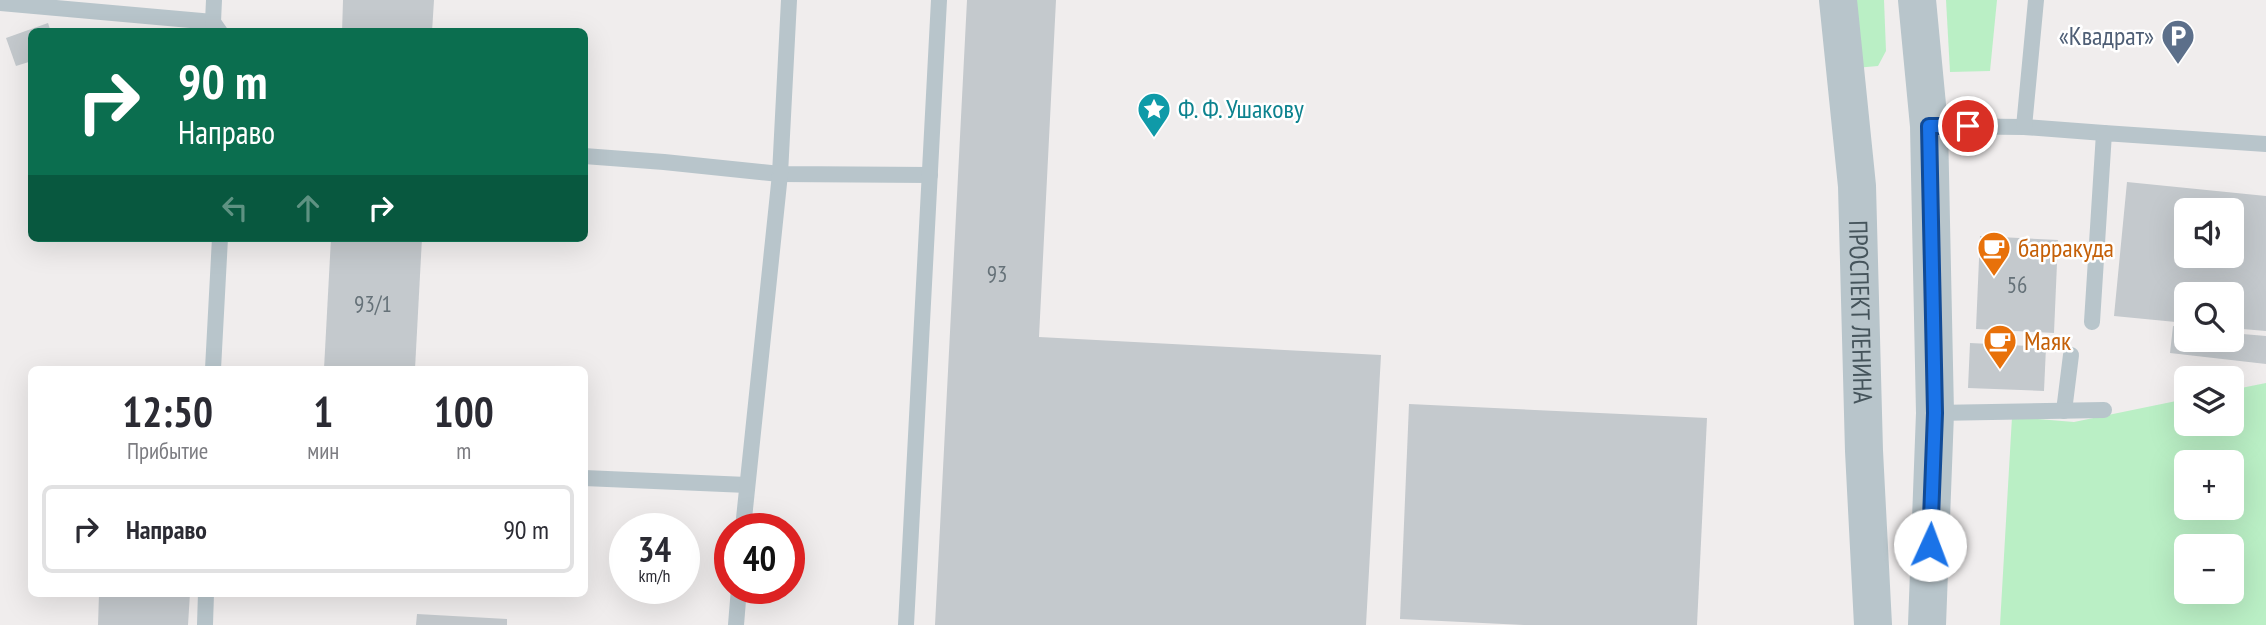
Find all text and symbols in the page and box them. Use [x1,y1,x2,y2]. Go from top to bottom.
parking icon: «Квадрат» [2159,17,2197,66]
place label: «Квадрат» [2059,19,2154,52]
text: 90 m [178,49,267,113]
icon: right [63,56,154,147]
place icon: Ф. Ф. Ушакову [1135,90,1173,139]
place label: Ф. Ф. Ушакову [1178,92,1304,125]
pin [1938,96,1998,156]
icon: arrive [1949,107,1987,145]
text: Направо [178,111,275,153]
icon: left [216,189,254,227]
icon: ahead [289,189,327,227]
icon: right [362,189,400,227]
map controls [2174,198,2244,604]
button: sound [2174,198,2244,268]
street label: ПРОСПЕКТ ЛЕНИНА [1842,220,1880,405]
cafe icon: барракуда [1975,229,2013,278]
place label: барракуда [2018,231,2114,264]
house number: 93 [987,259,1007,288]
house number: 56 [2007,270,2027,299]
button: search [2174,282,2244,352]
house number: 93/1 [354,289,392,318]
cafe icon: Маяк [1981,322,2019,371]
place label: Маяк [2024,324,2071,357]
button: layers [2174,366,2244,436]
text: 12:50 [122,384,213,439]
text: 1 [313,384,333,439]
text: 100 [434,384,494,439]
text: Прибытие [127,436,208,465]
text: мин [307,436,339,465]
text: m [456,436,471,465]
button: + [2174,450,2244,520]
position arrow [1893,508,1967,582]
icon: right [67,510,105,548]
text: Направо [126,513,207,546]
text: 90 m [503,513,549,546]
speed limit sign: 40 [714,513,805,604]
text: 34 [638,526,671,572]
button: − [2174,534,2244,604]
text: km/h [639,564,670,587]

